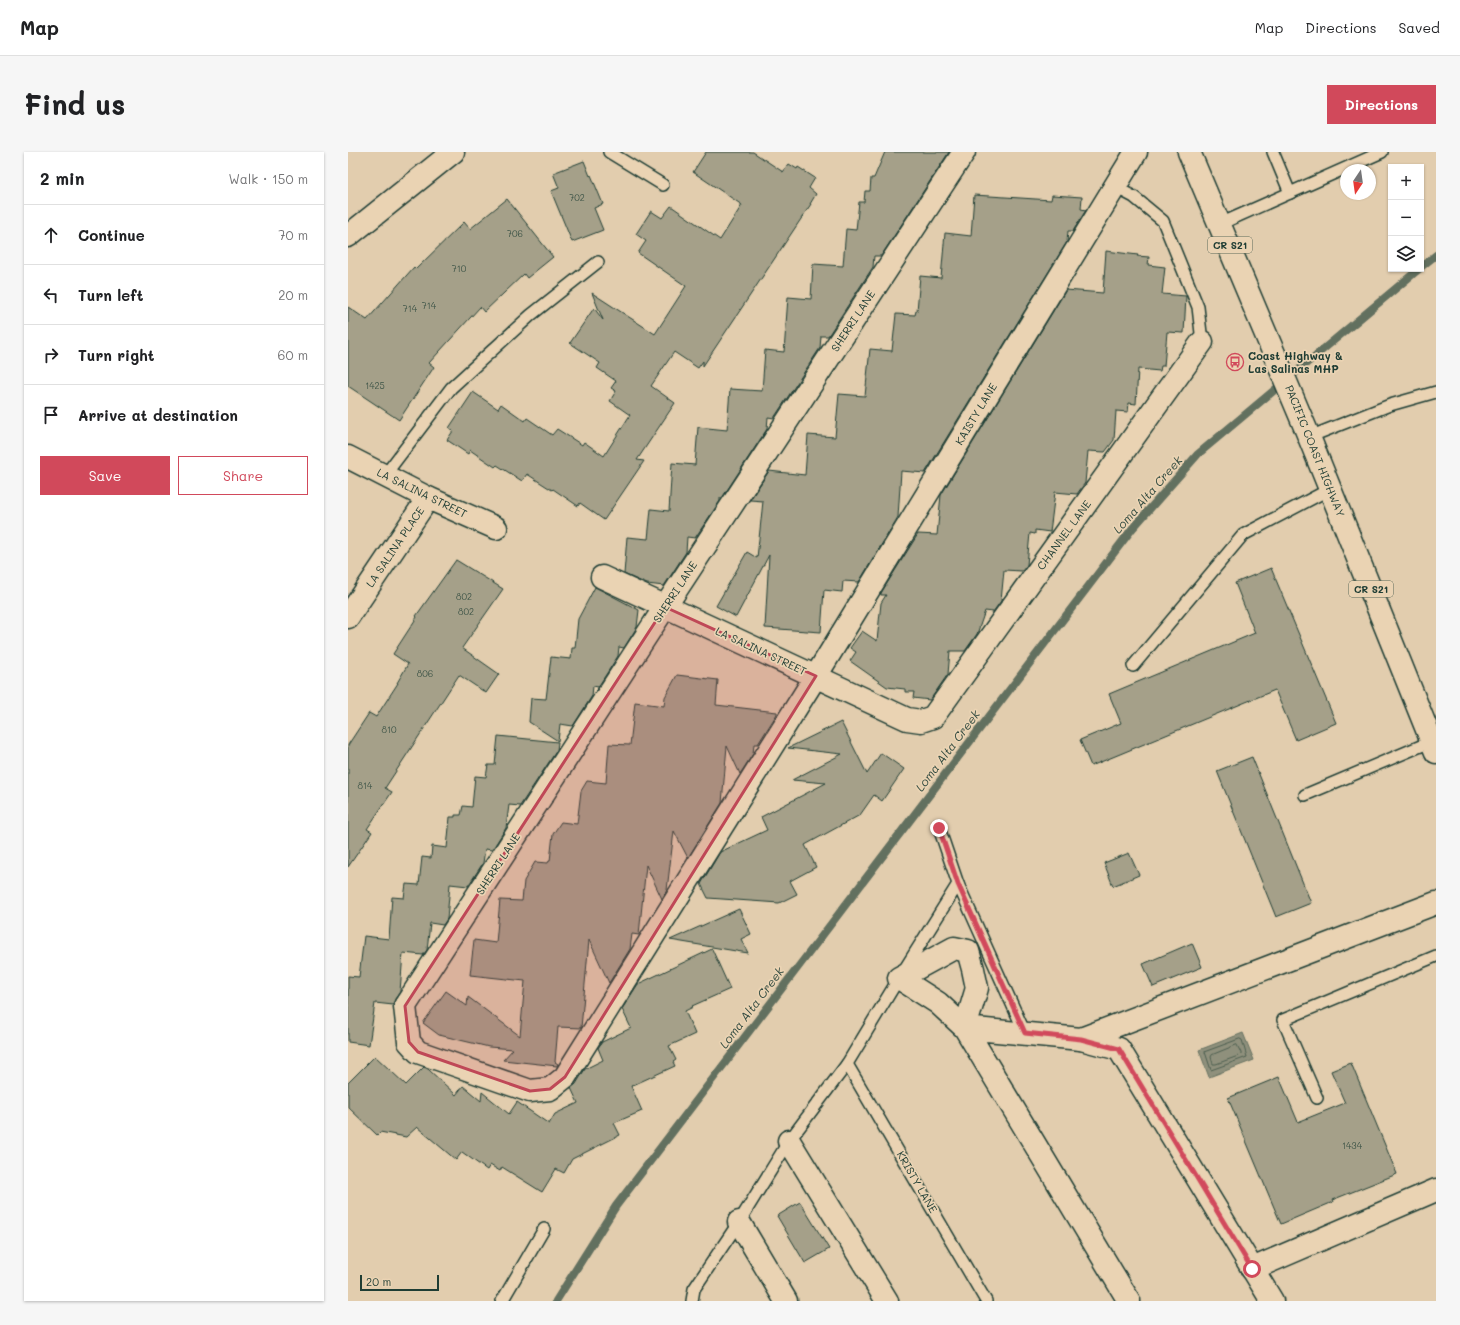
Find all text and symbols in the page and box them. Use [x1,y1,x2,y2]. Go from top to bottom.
text: Map [20,15,59,40]
text: Map [1255,18,1283,37]
text: Directions [1305,18,1376,37]
text: Saved [1398,18,1440,37]
button: Directions [1327,85,1436,124]
text: Find us [24,86,125,122]
north arrow [1340,164,1376,200]
map controls [1388,164,1424,272]
button: + [1388,164,1424,200]
text: 2 min [40,167,85,189]
text: Walk · 150 m [228,170,308,187]
house number: 702 [569,192,585,203]
button: − [1388,200,1424,236]
icon: ahead [40,224,62,246]
text: Continue [78,225,145,245]
text: 70 m [278,226,308,243]
house number: 706 [507,228,523,239]
button: layers [1388,236,1424,272]
road number: CR S21 [1208,237,1252,253]
house number: 710 [452,263,467,274]
icon: left [40,284,62,306]
text: Turn left [78,285,143,305]
text: 20 m [278,286,308,303]
street label: SHERRI LANE [827,287,878,354]
house number: 714 [422,300,437,311]
house number: 714 [403,303,418,314]
icon: right [40,344,62,366]
text: Turn right [78,345,155,365]
text: 60 m [278,346,308,363]
place label: Coast Highway & Las Salinas MHP [1248,348,1343,376]
bus stop icon: Coast Highway & Las Salinas MHP [1225,352,1245,372]
house number: 1425 [365,380,385,391]
street label: KAISTY LANE [951,380,1000,448]
street label: PACIFIC COAST HIGHWAY [1282,383,1349,519]
icon: arrive [40,404,62,426]
text: Arrive at destination [78,405,238,425]
water label: Loma Alta Creek [1109,452,1186,537]
button: Save [40,456,170,495]
button: Share [178,456,308,495]
street label: LA SALINA STREET [375,464,470,521]
street label: CHANNEL LANE [1033,497,1094,573]
street label: LA SALINA PLACE [362,503,427,590]
street label: SHERRI LANE [649,558,700,625]
road number: CR S21 [1349,581,1393,597]
house number: 802 [456,591,472,602]
house number: 802 [458,606,474,617]
street label: LA SALINA STREET [713,623,809,678]
house number: 806 [417,668,433,679]
water label: Loma Alta Creek [911,706,983,794]
house number: 810 [381,724,397,735]
house number: 814 [358,780,373,791]
route end [930,819,948,837]
street label: SHERRI LANE [472,830,523,897]
water label: Loma Alta Creek [715,963,787,1051]
house number: 1434 [1342,1140,1363,1151]
street label: KRISTY LANE [894,1148,941,1216]
route start [1243,1260,1261,1278]
scale bar [360,1273,439,1292]
text: 20 m [366,1274,391,1289]

